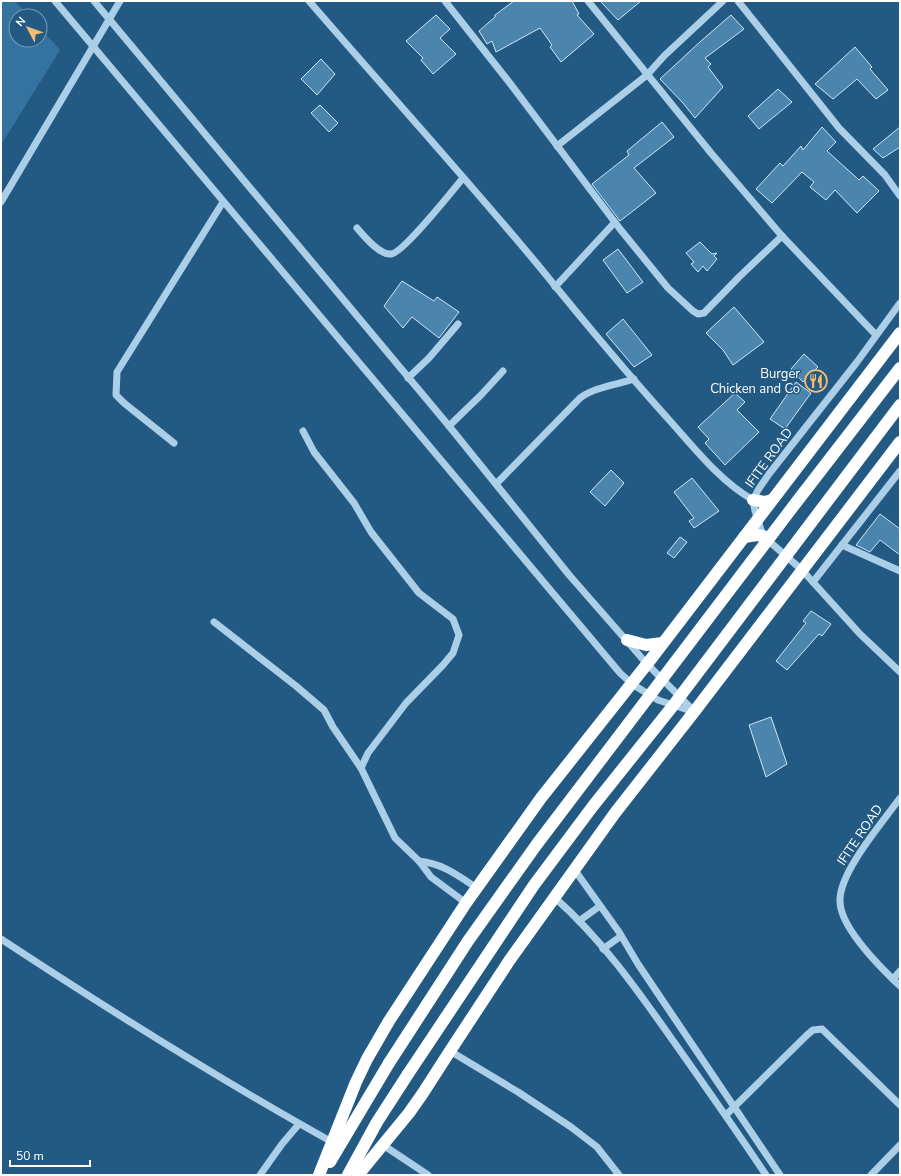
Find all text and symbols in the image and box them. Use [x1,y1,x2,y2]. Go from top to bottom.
north arrow [8,8,48,48]
text: N [12,14,29,30]
place label: Burger Chicken and Co [710,365,800,398]
restaurant icon: Burger Chicken and Co [803,368,829,394]
street label: IFITE ROAD [741,424,797,492]
street label: IFITE ROAD [833,801,887,869]
scale bar [10,1142,90,1168]
text: 50 m [16,1148,44,1164]

